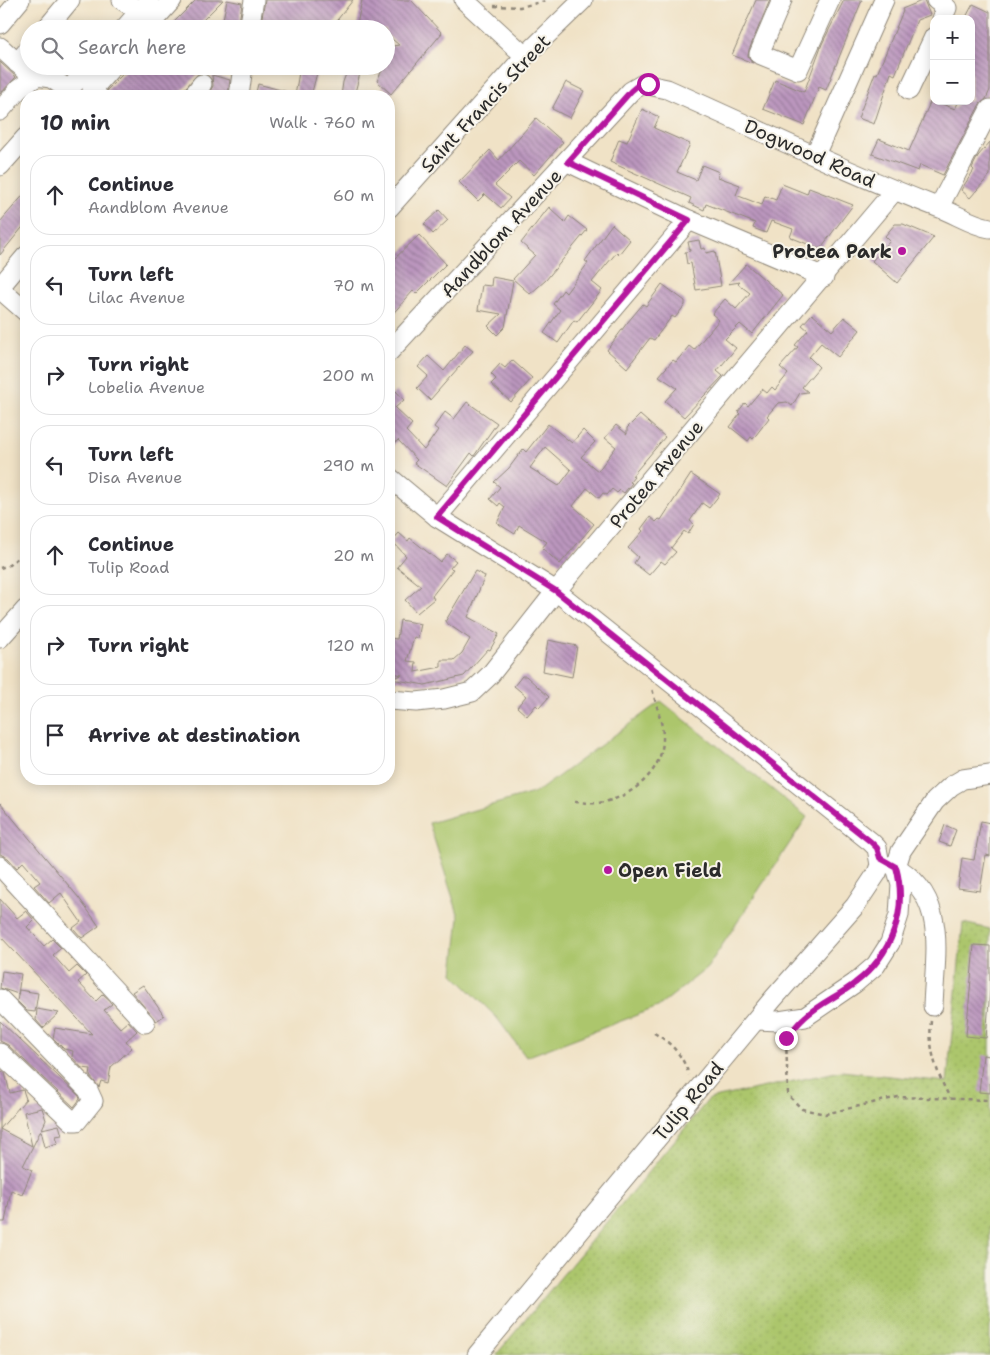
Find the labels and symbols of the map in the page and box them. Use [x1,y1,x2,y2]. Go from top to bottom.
street label: Saint Francis Street [415,29,556,178]
route start [637,73,660,96]
street label: Dogwood Road [740,113,879,194]
street label: Aandblom Avenue [435,164,567,303]
place label: Protea Park [772,239,892,264]
marker: Protea Park [896,245,908,257]
street label: Protea Avenue [604,415,709,534]
place label: Open Field [618,858,722,883]
marker: Open Field [602,864,614,876]
route end [775,1027,798,1050]
street label: Tulip Road [648,1056,729,1146]

